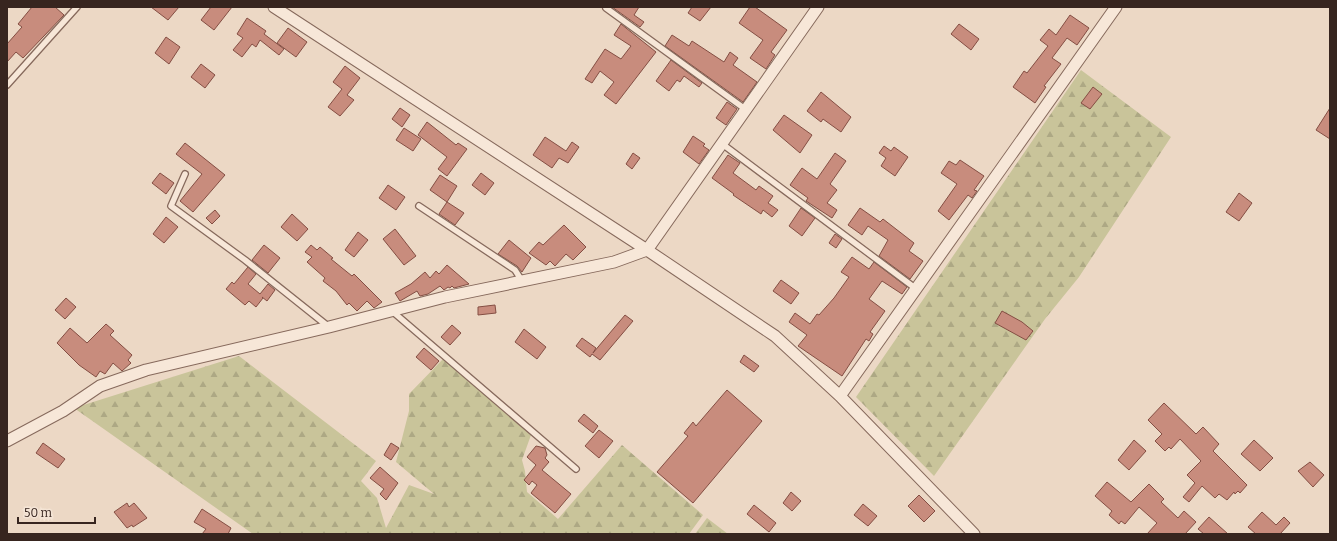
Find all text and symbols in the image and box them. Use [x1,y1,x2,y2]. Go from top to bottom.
scale bar [18,499,95,525]
text: 50 m [24,506,53,520]

